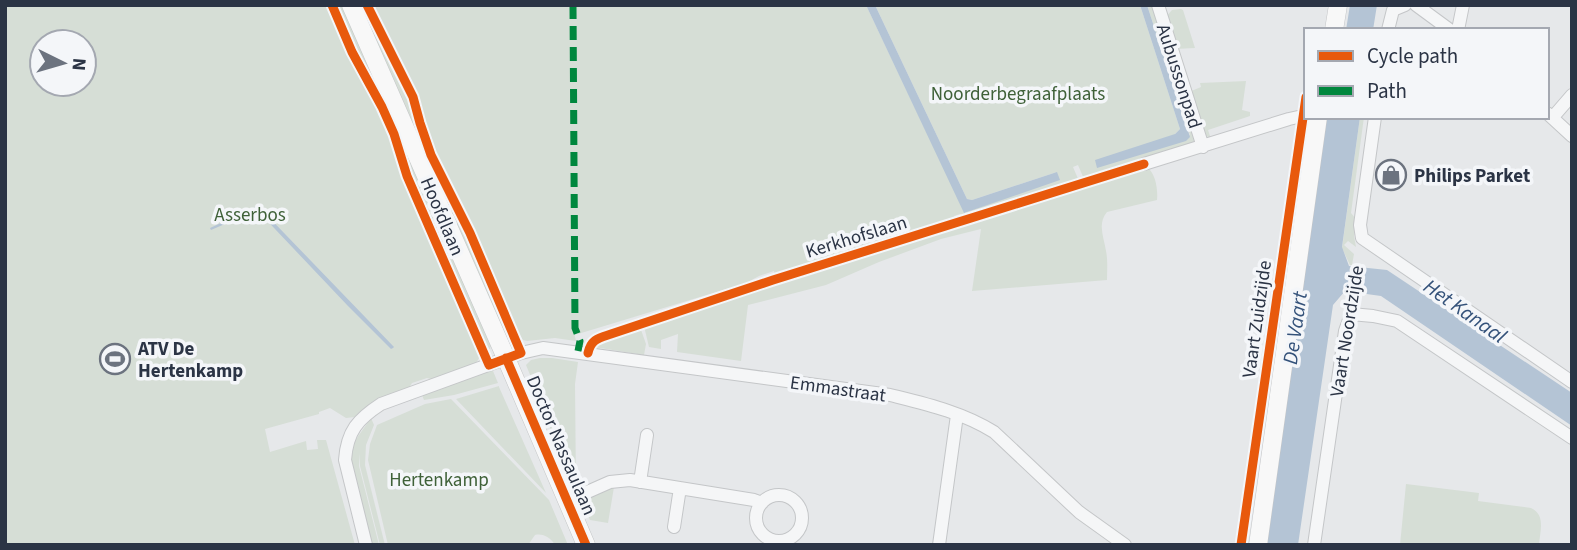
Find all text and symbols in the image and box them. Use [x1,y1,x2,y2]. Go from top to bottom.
street label: Aubussonpad [1149,21,1208,132]
north arrow [28,28,98,98]
legend [1304,28,1549,119]
text: Cycle path [1367,41,1458,71]
text: N [64,57,92,72]
text: Path [1367,76,1407,106]
park label: Noorderbegraafplaats [931,81,1105,108]
shop icon: Philips Parket [1374,158,1408,192]
place label: Philips Parket [1414,163,1530,190]
street label: Hoofdlaan [413,173,470,260]
park label: Asserbos [214,202,286,229]
street label: Kerkhofslaan [802,209,910,266]
street label: Vaart Zuidzijde [1236,259,1279,380]
street label: Vaart Noordzijde [1324,264,1371,399]
water label: Het Kanaal [1417,271,1513,351]
water label: De Vaart [1275,289,1315,366]
place label: ATV De Hertenkamp [137,336,243,385]
sports icon: ATV De Hertenkamp [98,342,132,376]
street label: Emmastraat [788,369,888,410]
street label: Doctor Nassaulaan [519,372,602,520]
park label: Hertenkamp [389,467,489,494]

